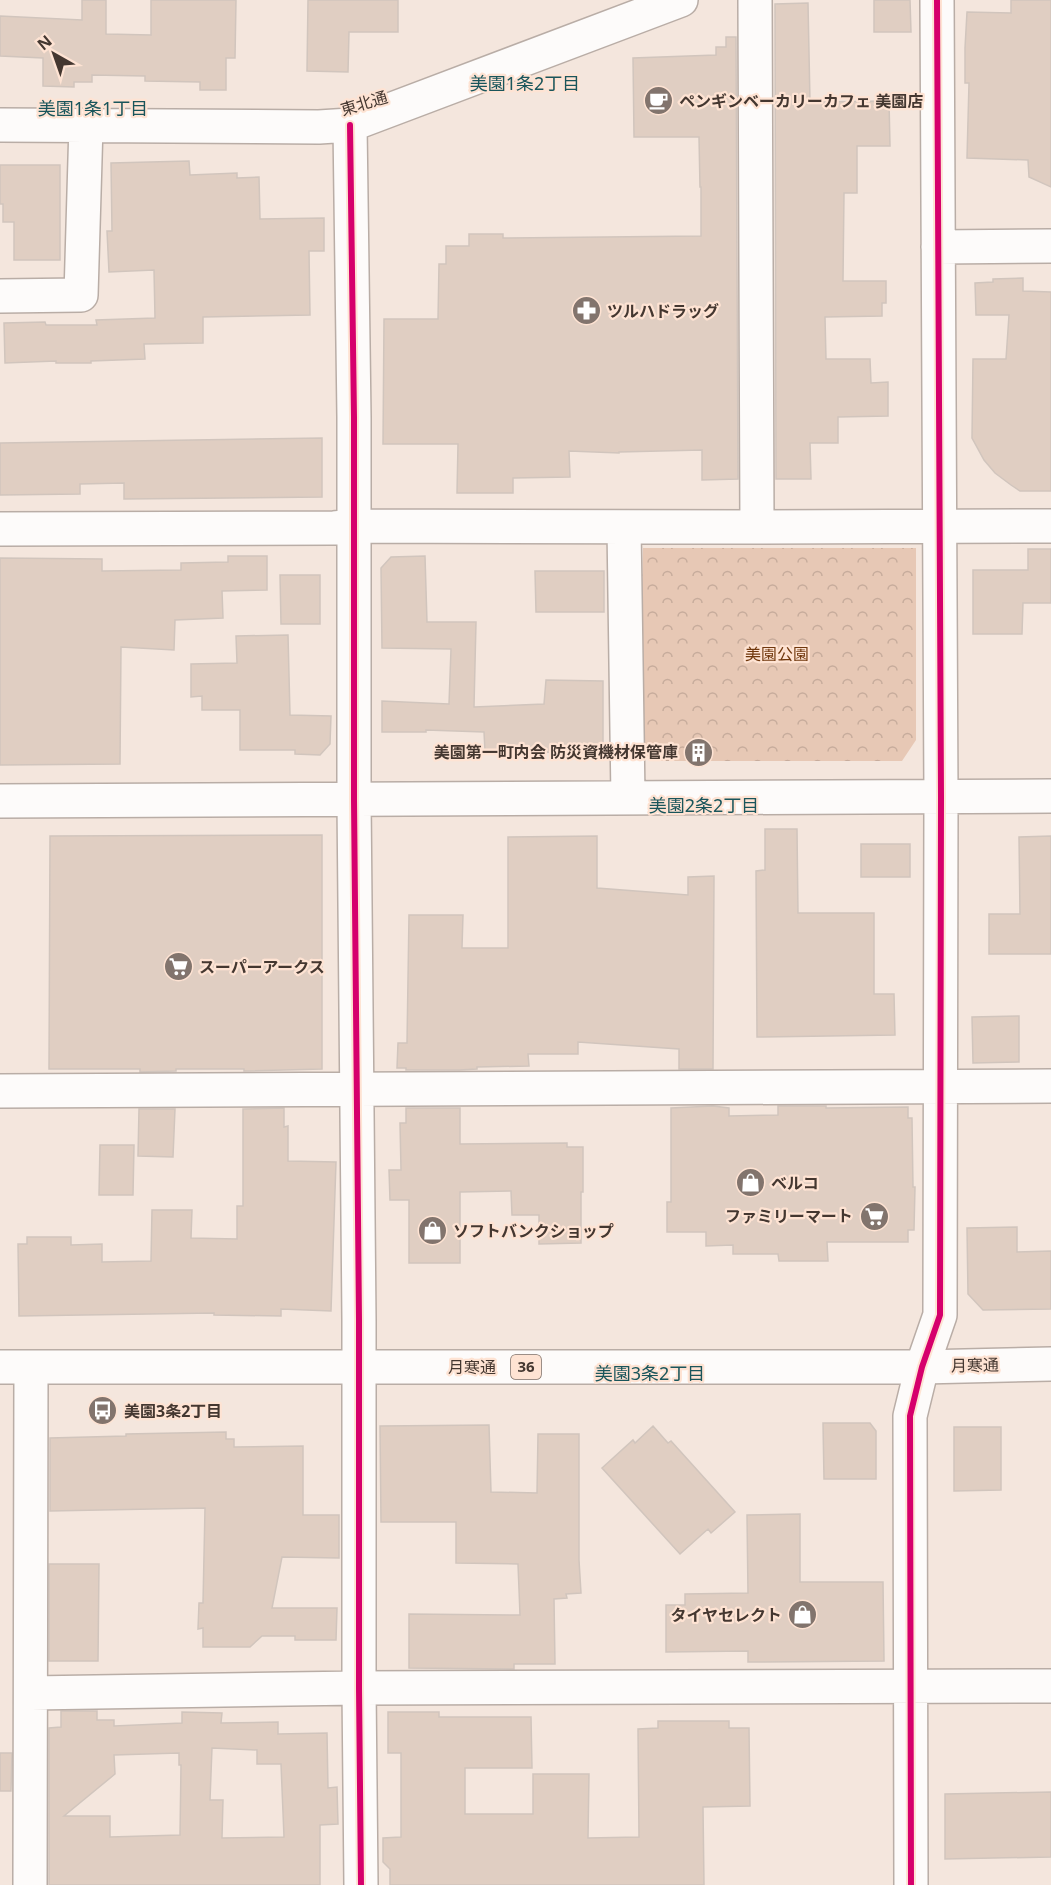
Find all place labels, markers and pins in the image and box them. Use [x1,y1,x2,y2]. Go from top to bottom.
cafe icon: ペンギンベーカリーカフェ 美園店 [642,85,674,117]
place label: ペンギンベーカリーカフェ 美園店 [679,90,923,112]
pharmacy icon: ツルハドラッグ [570,295,602,327]
place label: ツルハドラッグ [607,300,719,322]
building icon: 美園第一町内会 防災資機材保管庫 [683,736,715,768]
place label: 美園第一町内会 防災資機材保管庫 [434,741,678,763]
supermarket icon: スーパーアークス [162,951,194,983]
place label: スーパーアークス [199,956,325,978]
shop icon: ベルコ [734,1167,766,1199]
place label: ベルコ [771,1172,819,1194]
supermarket icon: ファミリーマート [858,1200,890,1232]
place label: ファミリーマート [725,1205,853,1227]
shop icon: ソフトバンクショップ [416,1215,448,1247]
place label: ソフトバンクショップ [453,1220,614,1242]
bus stop icon: 美園3条2丁目 [87,1395,119,1427]
place label: 美園3条2丁目 [124,1400,222,1422]
shop icon: タイヤセレクト [787,1599,819,1631]
place label: タイヤセレクト [670,1604,782,1626]

